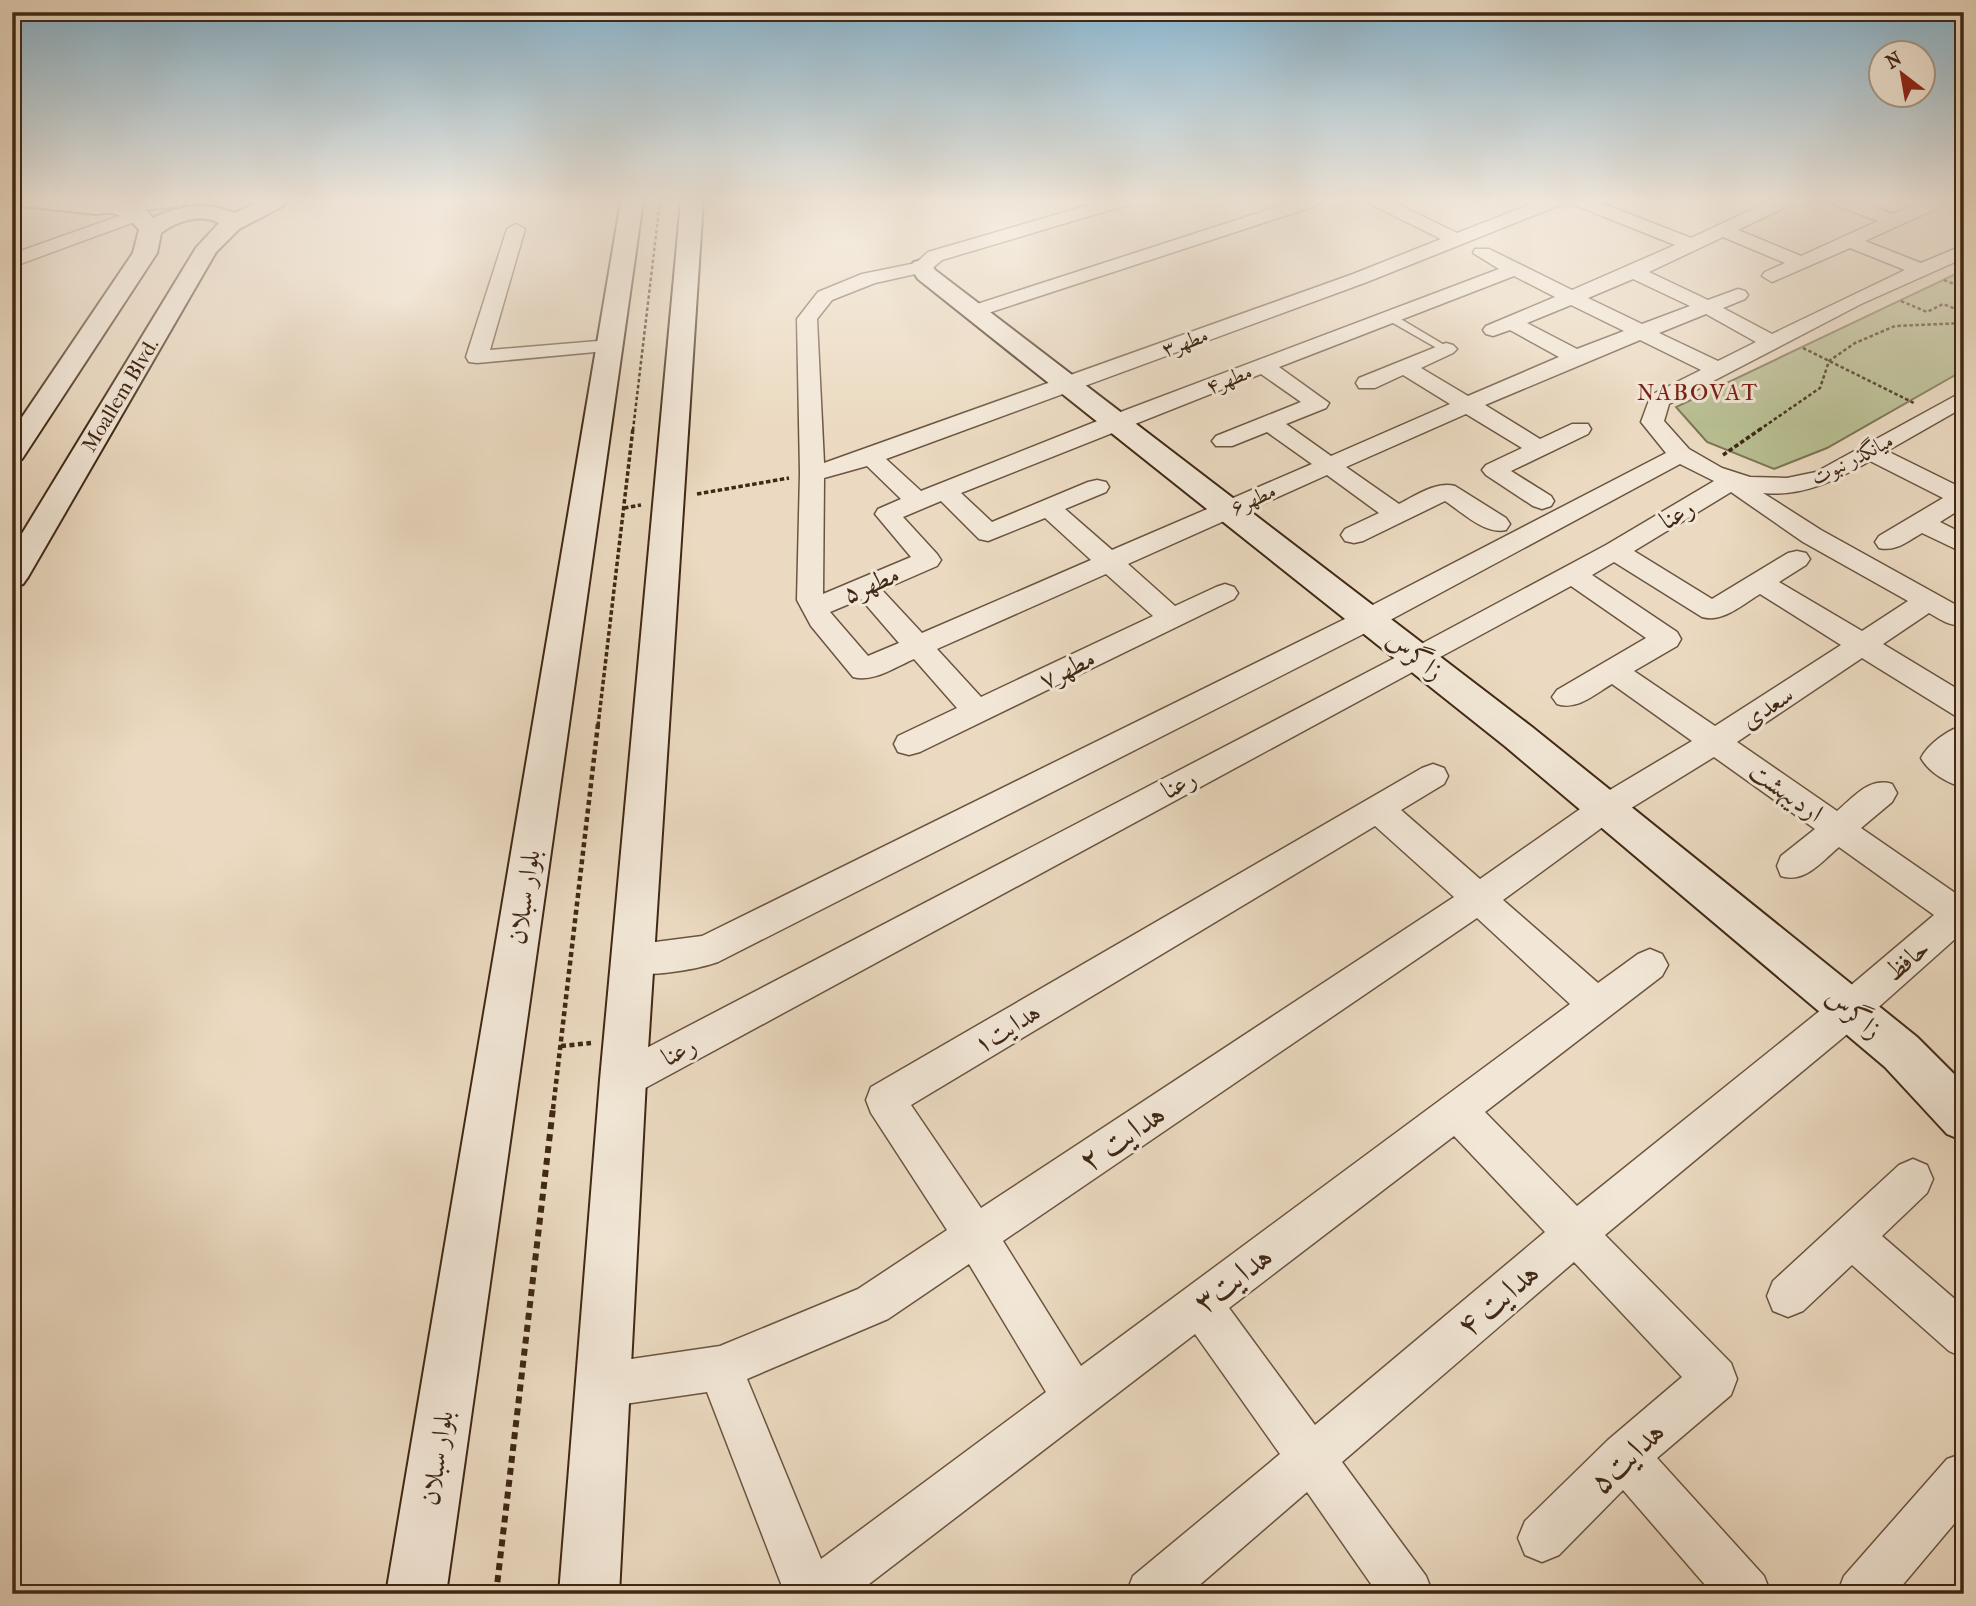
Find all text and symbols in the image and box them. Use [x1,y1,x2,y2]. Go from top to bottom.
north arrow [1868,38,1938,108]
text: N [1882,47,1906,73]
street label: مطهر۳ [1159,323,1212,362]
street label: Moallem Blvd. [77,334,163,456]
street label: مطهر۴ [1203,359,1256,400]
district label: NABOVAT [1637,379,1759,406]
street label: میانگذر نبوت [1806,427,1898,491]
street label: مطهر۶ [1226,478,1280,521]
street label: رعنا [1654,492,1700,536]
street label: مطهر۵ [838,558,904,611]
street label: زاگرس [1380,622,1451,687]
street label: مطهر۷ [1034,642,1101,697]
street label: سعدی [1735,679,1799,735]
street label: اردیبهشت [1742,755,1829,829]
street label: رعنا [1156,762,1202,806]
street label: بلوار سبلان [501,847,547,947]
street label: حافظ [1878,932,1936,988]
street label: زاگرس [1820,979,1890,1045]
street label: هدایت۱ [968,996,1047,1061]
street label: رعنا [656,1029,702,1073]
street label: هدایت ۲ [1072,1095,1173,1180]
street label: هدایت۳ [1186,1237,1280,1321]
street label: هدایت ۴ [1449,1254,1547,1345]
street label: بلوار سبلان [414,1408,460,1508]
street label: هدایت۵ [1582,1413,1673,1502]

